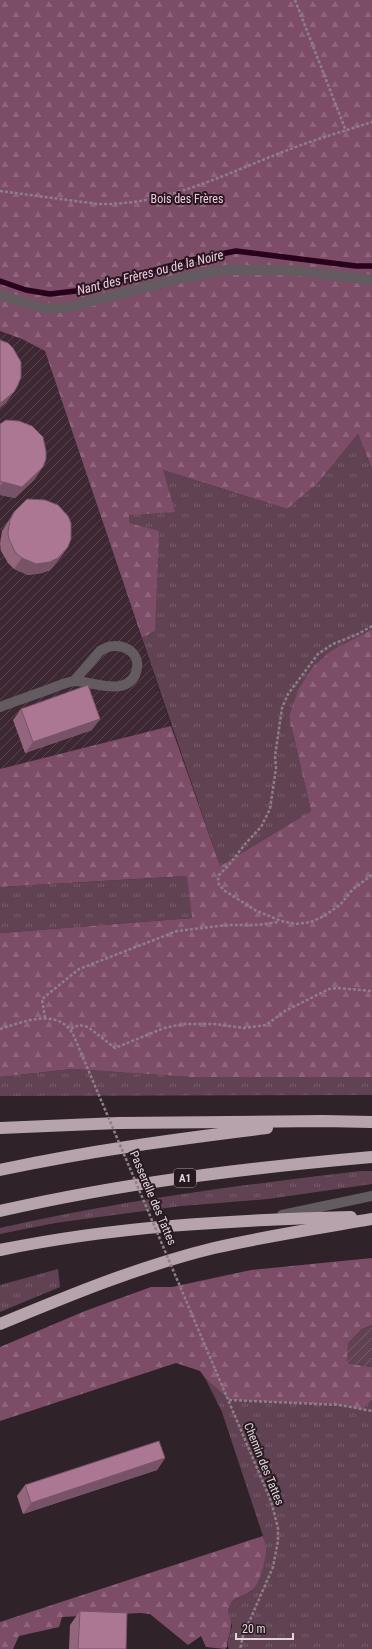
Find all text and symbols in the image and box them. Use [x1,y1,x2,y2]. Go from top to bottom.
park label: Bois des Frères [151,192,223,206]
water label: Nant des Frères ou de la Noire [75,247,225,298]
street label: Passerelle des Tattes [127,1149,179,1247]
road number: A1 [174,1169,196,1187]
street label: Chemin des Tattes [241,1421,287,1507]
scale bar [236,1615,293,1641]
text: 20 m [242,1622,266,1636]

